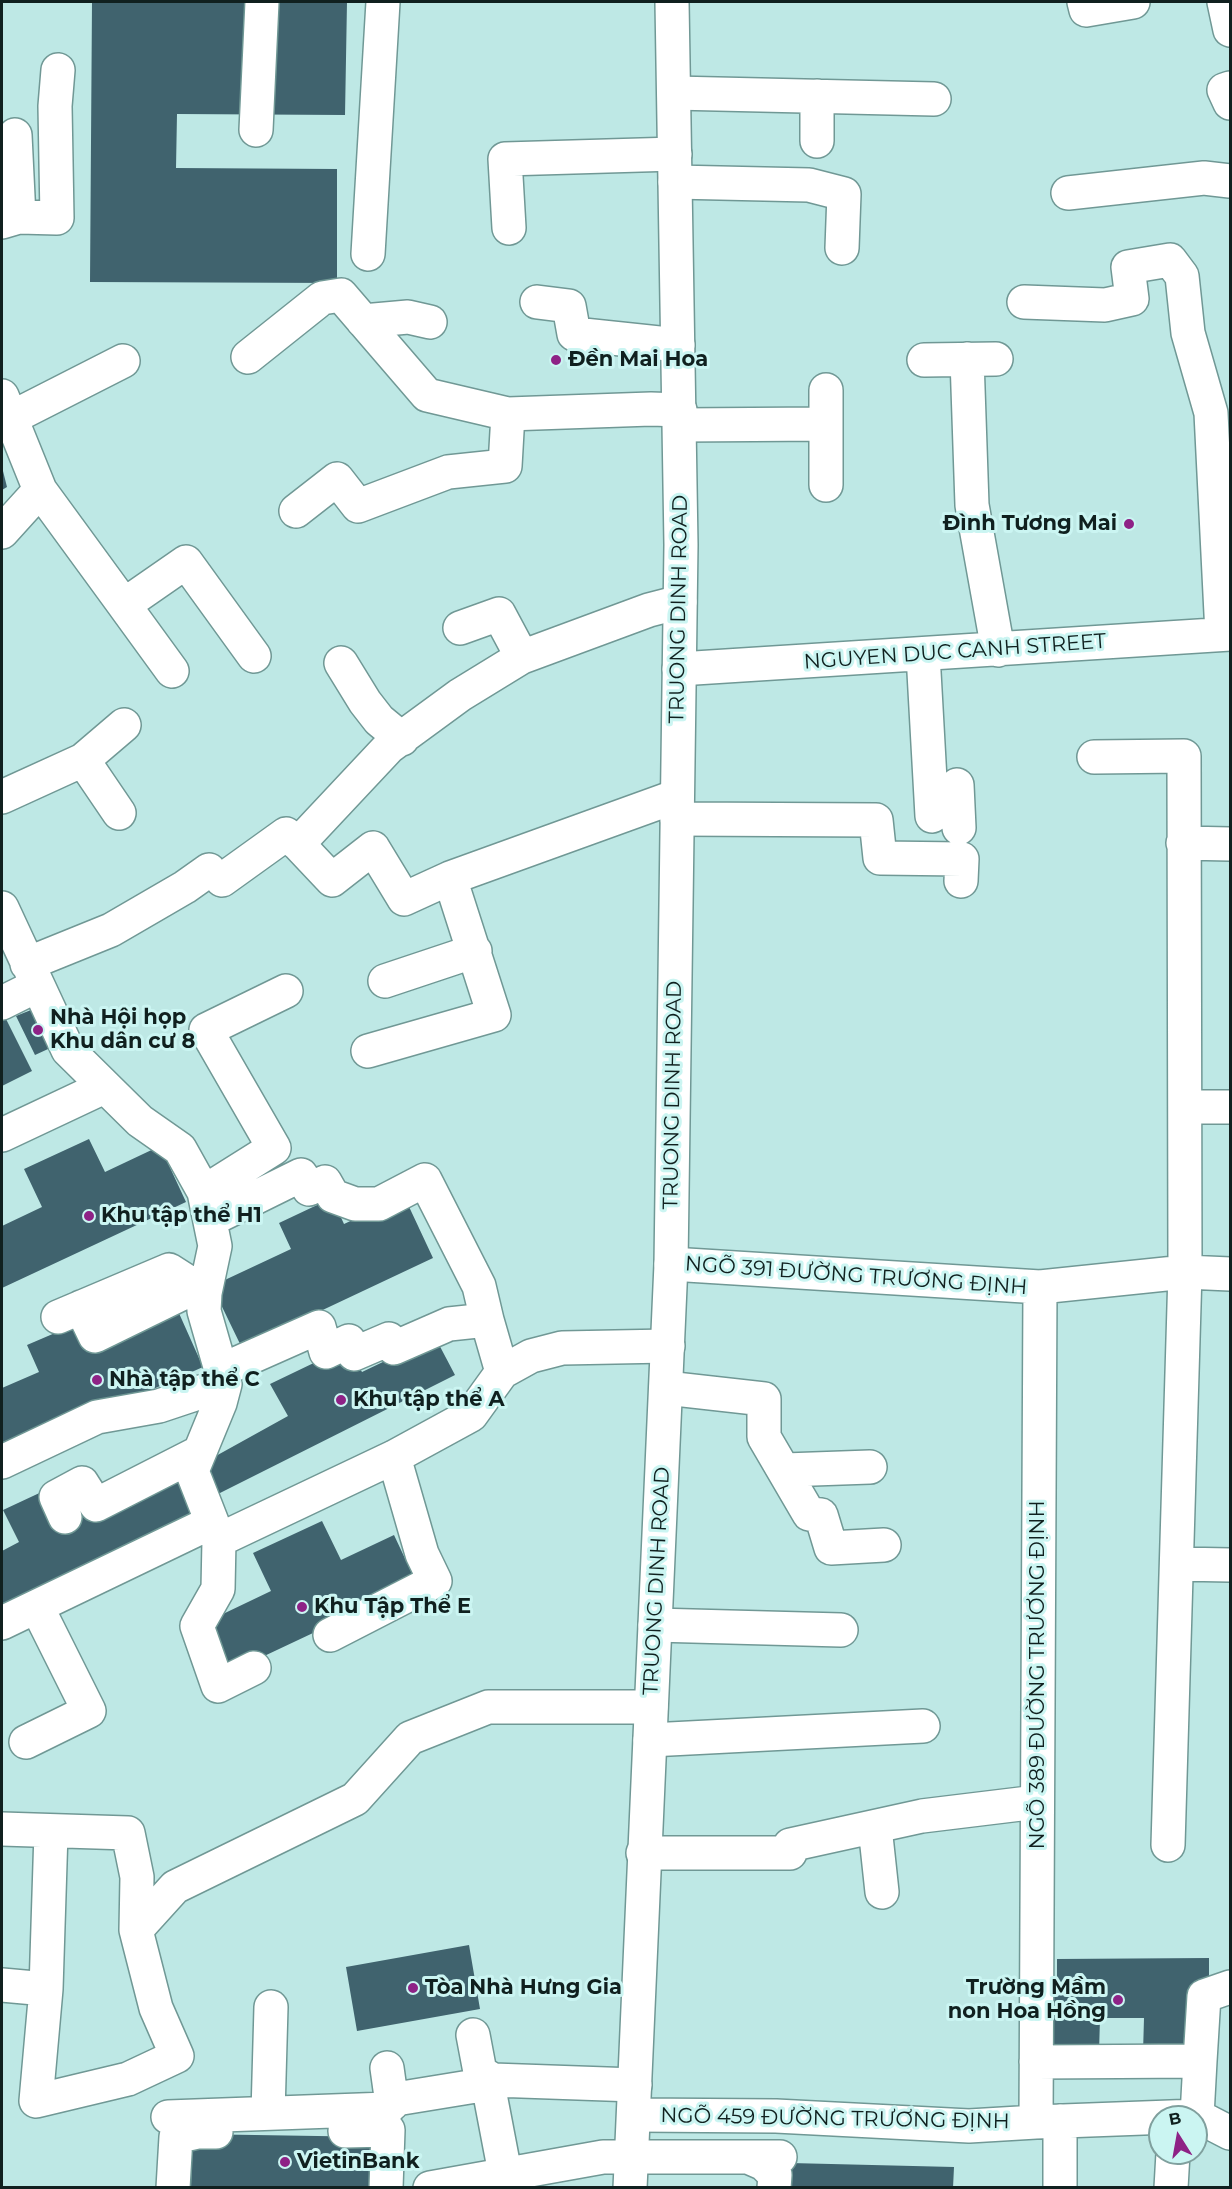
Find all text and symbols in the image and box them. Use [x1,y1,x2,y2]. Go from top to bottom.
place label: Đền Mai Hoa [568,347,708,373]
marker: Đền Mai Hoa [549,353,563,367]
street label: TRUONG DINH ROAD [664,494,694,724]
place label: Đình Tương Mai [943,511,1117,537]
marker: Đình Tương Mai [1122,517,1136,531]
street label: NGUYEN DUC CANH STREET [803,629,1107,675]
street label: TRUONG DINH ROAD [658,980,688,1210]
place label: Nhà Hội họp Khu dân cư 8 [50,1005,195,1055]
marker: Nhà Hội họp Khu dân cư 8 [31,1023,45,1037]
place label: Khu tập thể H1 [101,1203,262,1229]
marker: Khu tập thể H1 [82,1209,96,1223]
street label: NGÕ 391 ĐƯỜNG TRƯƠNG ĐỊNH [684,1251,1028,1301]
place label: Nhà tập thể C [109,1367,260,1393]
marker: Nhà tập thể C [90,1373,104,1387]
place label: Khu tập thể A [353,1387,505,1413]
marker: Khu tập thể A [334,1393,348,1407]
street label: TRUONG DINH ROAD [638,1466,676,1696]
street label: NGÕ 389 ĐƯỜNG TRƯƠNG ĐỊNH [1025,1501,1051,1849]
place label: Khu Tập Thể E [314,1594,471,1620]
marker: Khu Tập Thể E [295,1600,309,1614]
place label: Tòa Nhà Hưng Gia [425,1975,622,2001]
place label: Trường Mầm non Hoa Hồng [948,1975,1106,2025]
marker: Tòa Nhà Hưng Gia [406,1981,420,1995]
marker: Trường Mầm non Hoa Hồng [1111,1993,1125,2007]
street label: NGÕ 459 ĐƯỜNG TRƯƠNG ĐỊNH [660,2103,1010,2135]
north arrow [1148,2105,1208,2165]
text: B [1167,2108,1183,2129]
place label: VietinBank [297,2149,419,2175]
marker: VietinBank [278,2155,292,2169]

